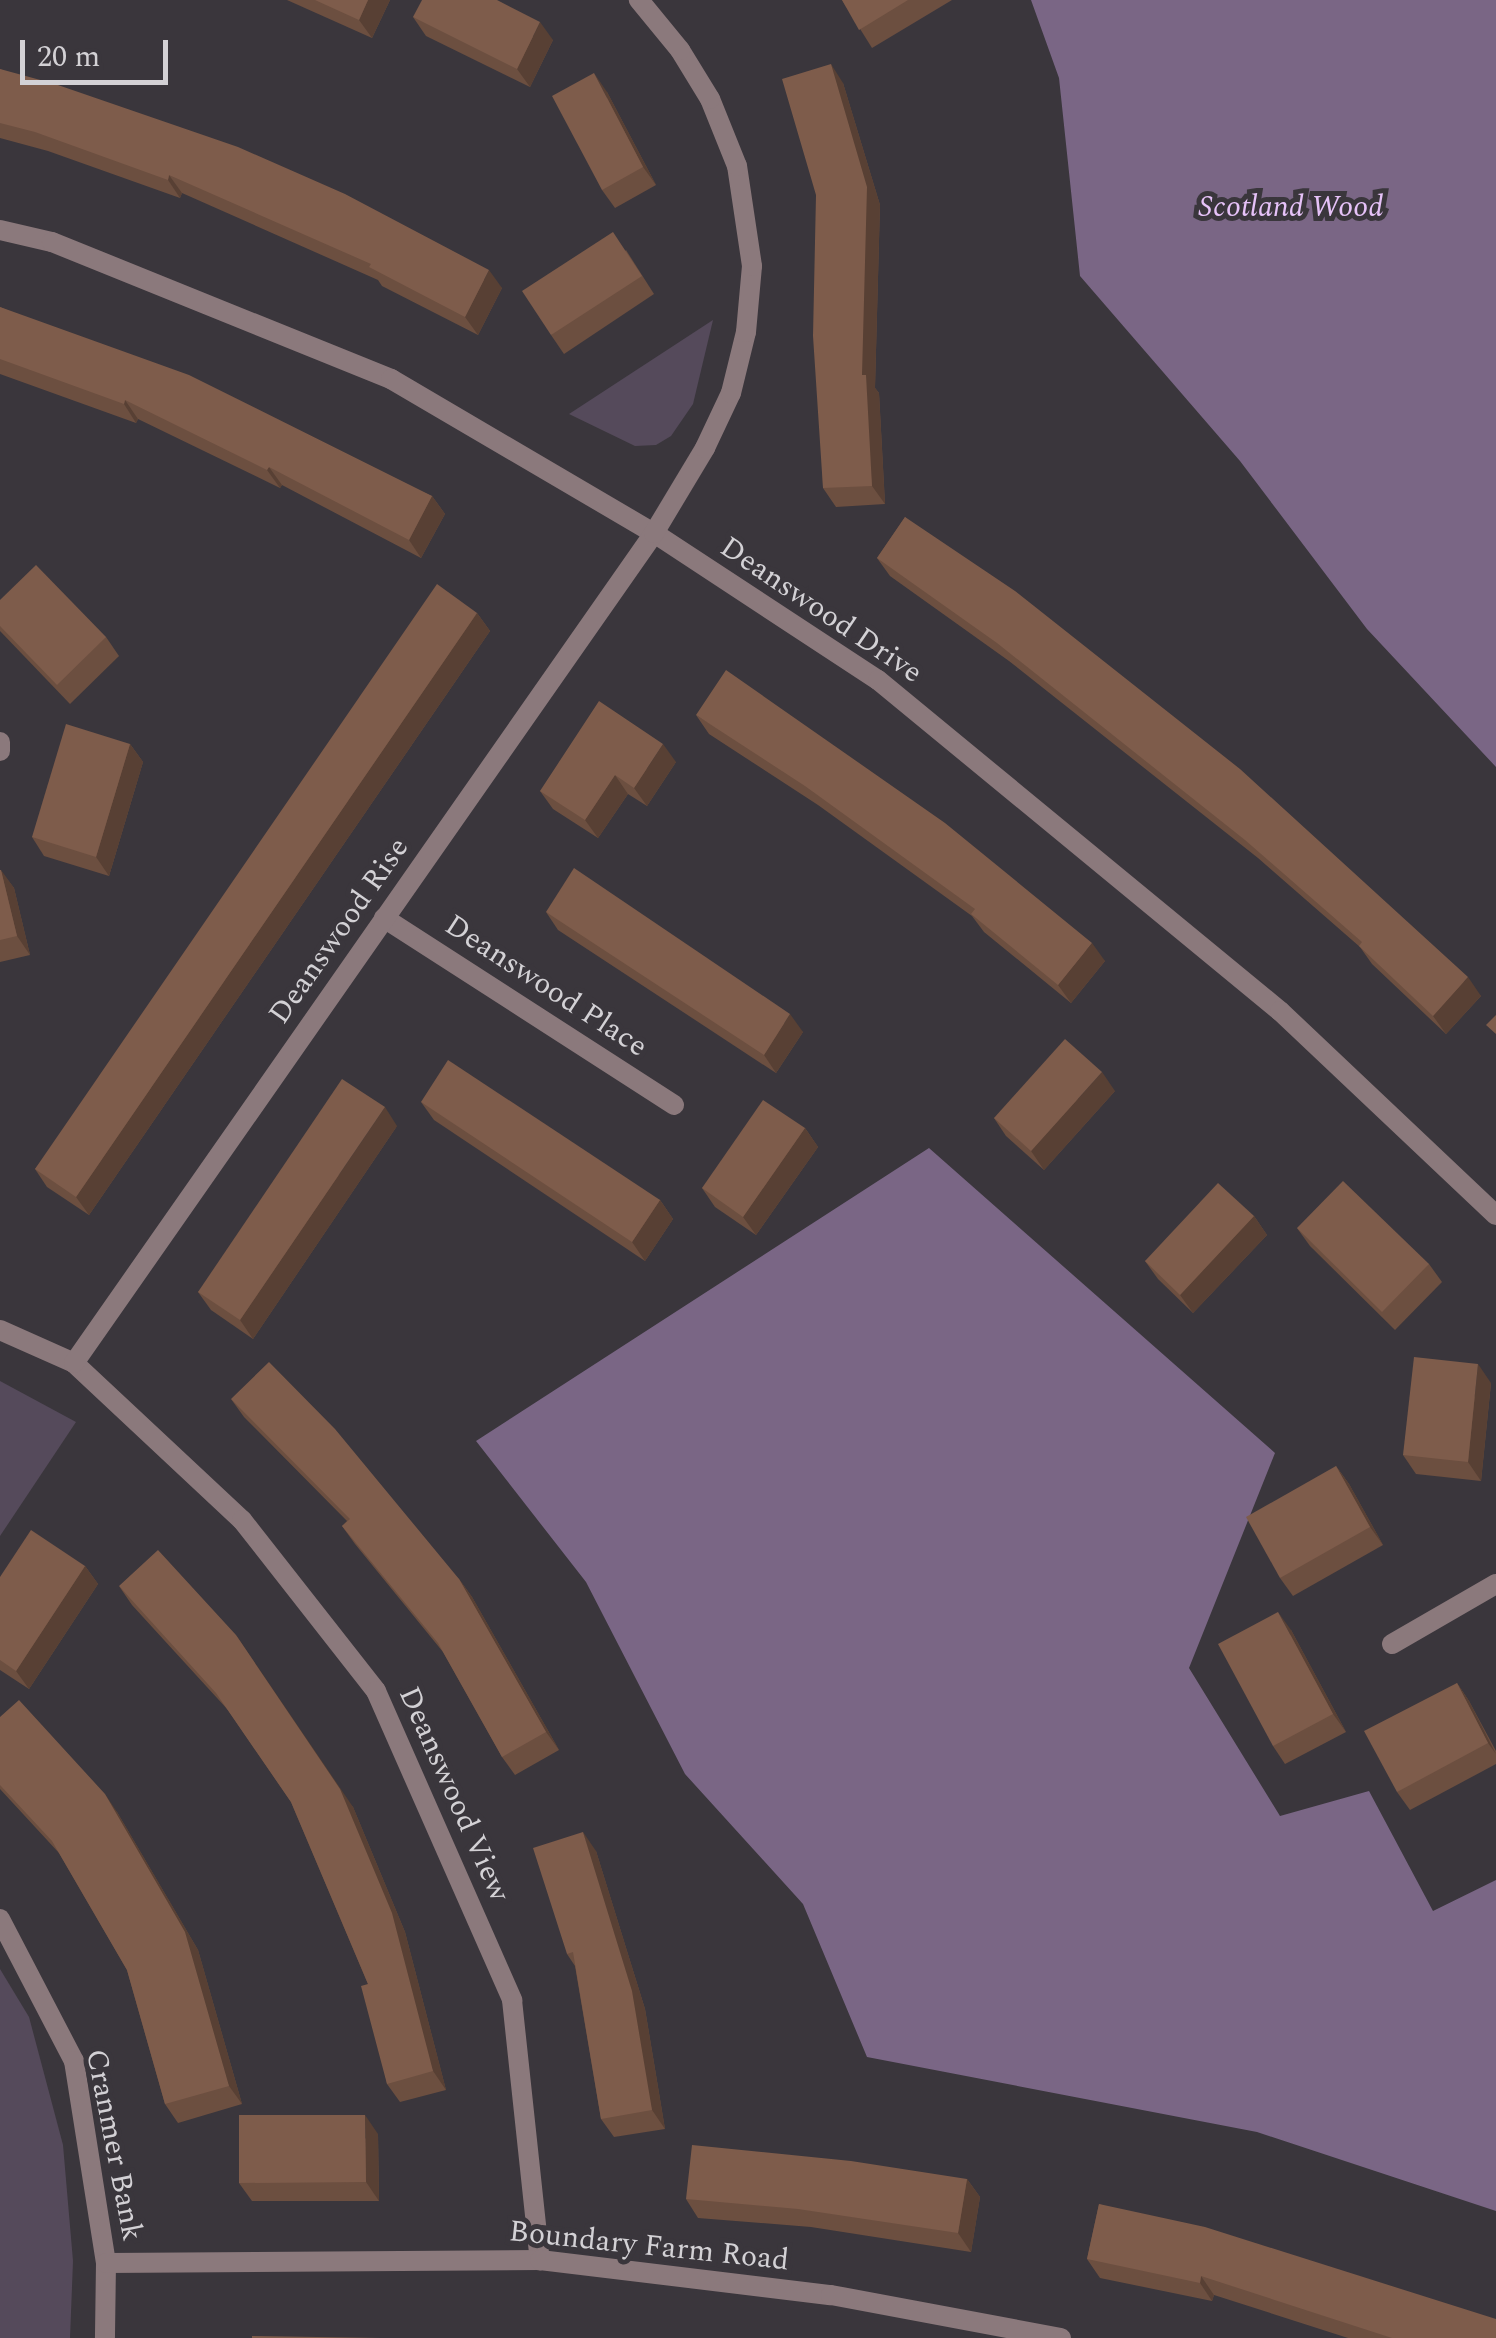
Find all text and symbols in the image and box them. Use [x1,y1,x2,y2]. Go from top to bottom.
scale bar [25,20,172,82]
text: 20 m [37,34,100,80]
park label: Scotland Wood [1198,189,1384,225]
street label: Deanswood Drive [713,529,929,691]
street label: Deanswood Rise [261,831,417,1031]
street label: Deanswood Place [438,907,654,1065]
street label: Deanswood View [391,1681,517,1907]
street label: Cranmer Bank [78,2046,150,2244]
street label: Boundary Farm Road [507,2213,791,2279]

